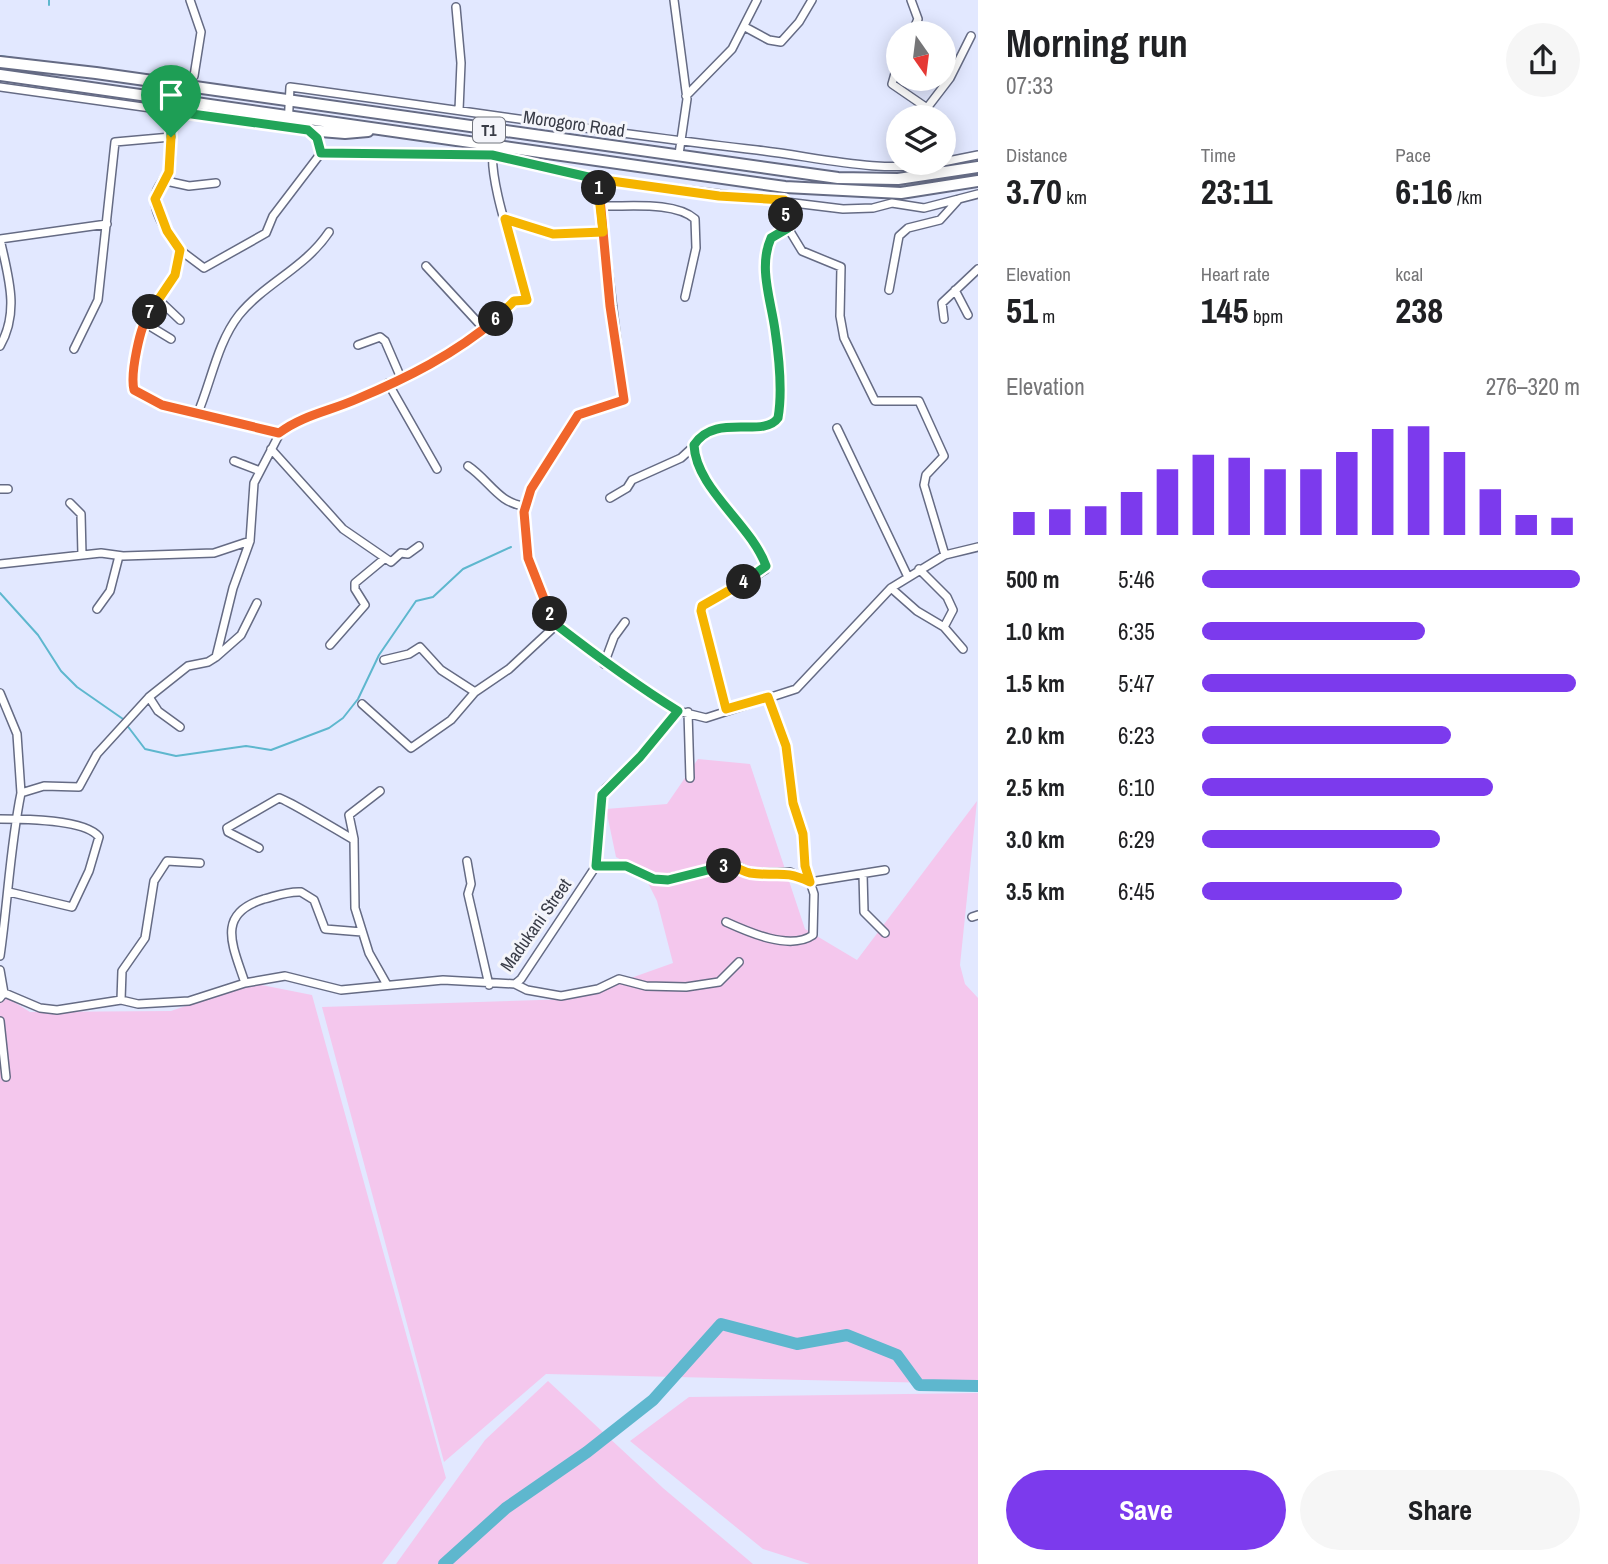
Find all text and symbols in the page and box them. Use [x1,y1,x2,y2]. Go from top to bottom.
text: Morning run [1006,18,1188,69]
north arrow [886,21,956,91]
map controls [886,21,956,175]
button: share [1506,23,1580,97]
pin [141,65,201,137]
text: 07:33 [1006,70,1053,101]
icon: arrive [152,76,190,114]
street label: Morogoro Road [522,104,627,143]
button: layers [886,105,956,175]
road number: T1 [473,118,505,142]
text: Distance [1006,142,1067,168]
text: Time [1201,142,1236,168]
text: Pace [1395,142,1431,168]
text: 3.70 [1006,168,1062,215]
text: 23:11 [1201,168,1272,215]
text: 6:16 [1395,168,1453,215]
pin: 1 [582,170,616,206]
text: 1 [594,174,603,200]
text: km [1062,184,1087,210]
text: /km [1453,184,1482,210]
pin: 5 [768,198,804,232]
text: 5 [781,201,790,227]
text: Elevation [1006,261,1071,287]
text: Heart rate [1201,261,1270,287]
text: kcal [1395,261,1423,287]
text: 51 [1006,287,1038,334]
text: 145 [1201,287,1249,334]
text: 238 [1395,287,1443,334]
pin: 7 [132,294,168,330]
text: 7 [145,298,154,324]
pin: 6 [478,302,514,336]
text: m [1038,303,1055,329]
text: bpm [1249,303,1283,329]
text: 6 [491,305,500,331]
text: Elevation [1006,371,1085,402]
text: 276–320 m [1486,371,1580,402]
pin: 4 [726,564,762,600]
text: 500 m [1006,564,1059,595]
text: 5:46 [1118,564,1155,595]
text: 4 [739,568,748,594]
pin: 2 [532,596,568,632]
text: 2 [545,600,554,626]
text: 1.0 km [1006,616,1065,647]
text: 6:35 [1118,616,1155,647]
text: 1.5 km [1006,668,1065,699]
text: 5:47 [1118,668,1155,699]
text: 2.0 km [1006,720,1065,751]
text: 6:23 [1118,720,1155,751]
text: 2.5 km [1006,772,1065,803]
text: 6:10 [1118,772,1155,803]
text: 3.0 km [1006,824,1065,855]
text: 6:29 [1118,824,1155,855]
pin: 3 [706,848,742,884]
text: 3 [719,852,728,878]
street label: Madukani Street [494,873,577,976]
text: 3.5 km [1006,876,1065,907]
text: 6:45 [1118,876,1155,907]
button: Save [1006,1470,1286,1550]
button: Share [1300,1470,1580,1550]

